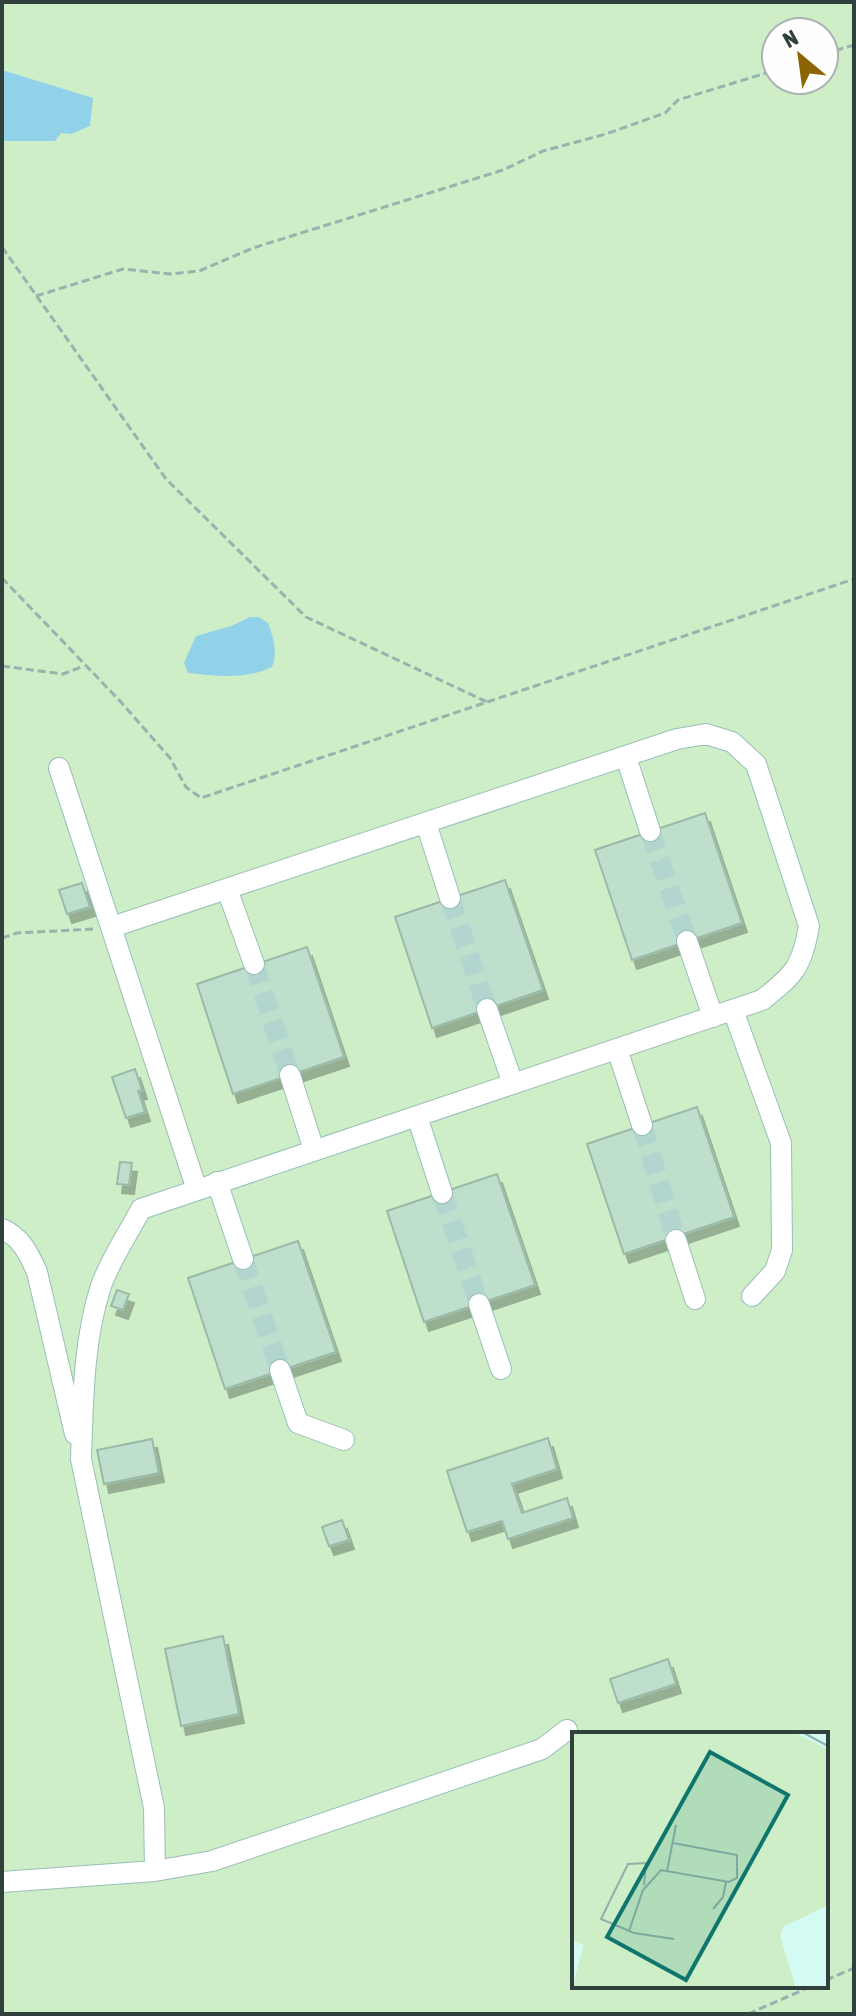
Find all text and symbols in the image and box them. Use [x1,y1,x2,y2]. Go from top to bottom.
north arrow [760,16,840,96]
text: N [778,24,802,53]
inset map [572,1732,828,1988]

